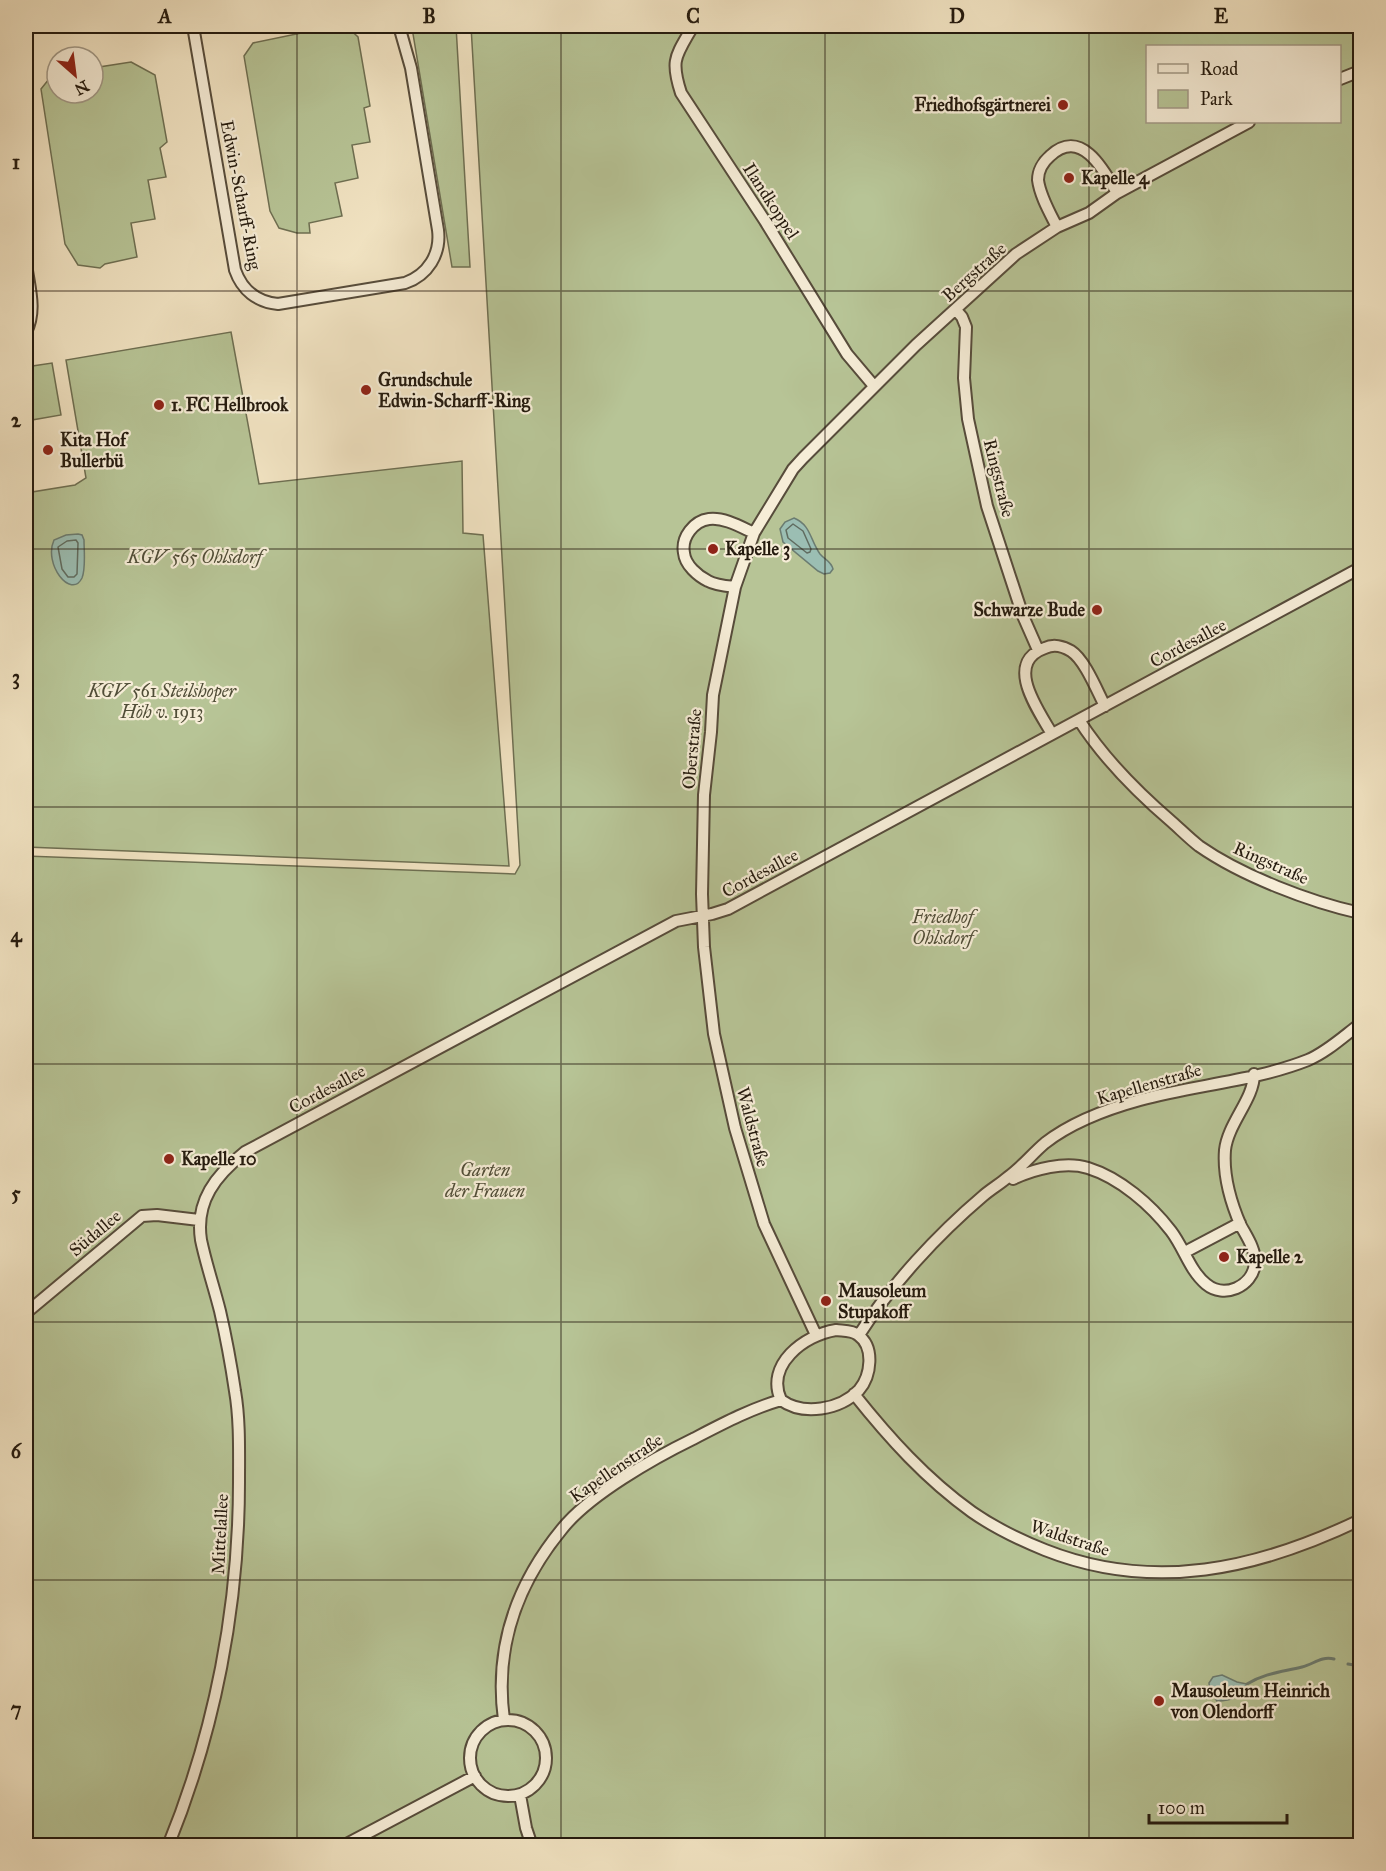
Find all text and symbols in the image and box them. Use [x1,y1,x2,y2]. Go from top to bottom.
text: A [156,4,172,28]
text: B [422,4,436,28]
text: C [686,4,700,28]
text: D [949,4,965,28]
text: E [1214,4,1229,28]
north arrow [45,45,105,105]
legend [1146,45,1341,123]
text: Road [1200,58,1238,80]
text: N [71,76,92,100]
text: Park [1200,88,1233,110]
place label: Friedhofsgärtnerei [914,94,1052,117]
marker: Friedhofsgärtnerei [1056,98,1070,112]
street label: Edwin-Scharff-Ring [215,118,266,272]
text: 1 [12,150,20,174]
street label: Ilandkoppel [738,159,804,243]
place label: Kapelle 4 [1081,167,1150,190]
marker: Kapelle 4 [1062,171,1076,185]
street label: Bergstraße [937,238,1011,307]
place label: Grundschule Edwin-Scharff-Ring [378,369,531,413]
marker: Grundschule Edwin-Scharff-Ring [359,383,373,397]
place label: 1. FC Hellbrook [171,394,289,416]
marker: 1. FC Hellbrook [152,398,166,412]
text: 2 [11,408,22,432]
place label: Kita Hof Bullerbü [60,429,129,472]
street label: Ringstraße [978,437,1019,520]
marker: Kita Hof Bullerbü [41,443,55,457]
place label: Kapelle 3 [725,538,790,561]
marker: Kapelle 3 [706,542,720,556]
park label: KGV 565 Ohlsdorf [127,546,268,568]
place label: Schwarze Bude [973,599,1085,621]
marker: Schwarze Bude [1090,603,1104,617]
street label: Cordesallee [1146,614,1230,672]
text: 3 [12,665,20,690]
park label: KGV 561 Steilshoper Höh v. 1913 [87,680,237,723]
street label: Oberstraße [678,708,706,790]
street label: Ringstraße [1230,837,1312,890]
street label: Cordesallee [718,844,802,902]
park label: Friedhof Ohlsdorf [911,906,979,949]
text: 4 [10,923,22,948]
street label: Kapellenstraße [1094,1059,1204,1109]
street label: Cordesallee [285,1060,369,1118]
street label: Waldstraße [732,1085,774,1169]
place label: Kapelle 10 [181,1148,256,1171]
marker: Kapelle 10 [162,1152,176,1166]
park label: Garten der Frauen [444,1159,525,1202]
text: 5 [11,1181,21,1205]
street label: Südallee [64,1205,126,1261]
place label: Kapelle 2 [1236,1246,1304,1269]
marker: Kapelle 2 [1217,1250,1231,1264]
place label: Mausoleum Stupakoff [838,1280,927,1324]
marker: Mausoleum Stupakoff [819,1294,833,1308]
street label: Kapellenstraße [565,1429,667,1507]
text: 6 [11,1439,23,1463]
street label: Mittelallee [207,1493,233,1575]
street label: Waldstraße [1028,1515,1112,1561]
place label: Mausoleum Heinrich von Olendorff [1170,1680,1331,1723]
marker: Mausoleum Heinrich von Olendorff [1152,1694,1166,1708]
text: 7 [11,1697,22,1721]
scale bar [1149,1787,1287,1825]
text: 100 m [1158,1797,1205,1819]

